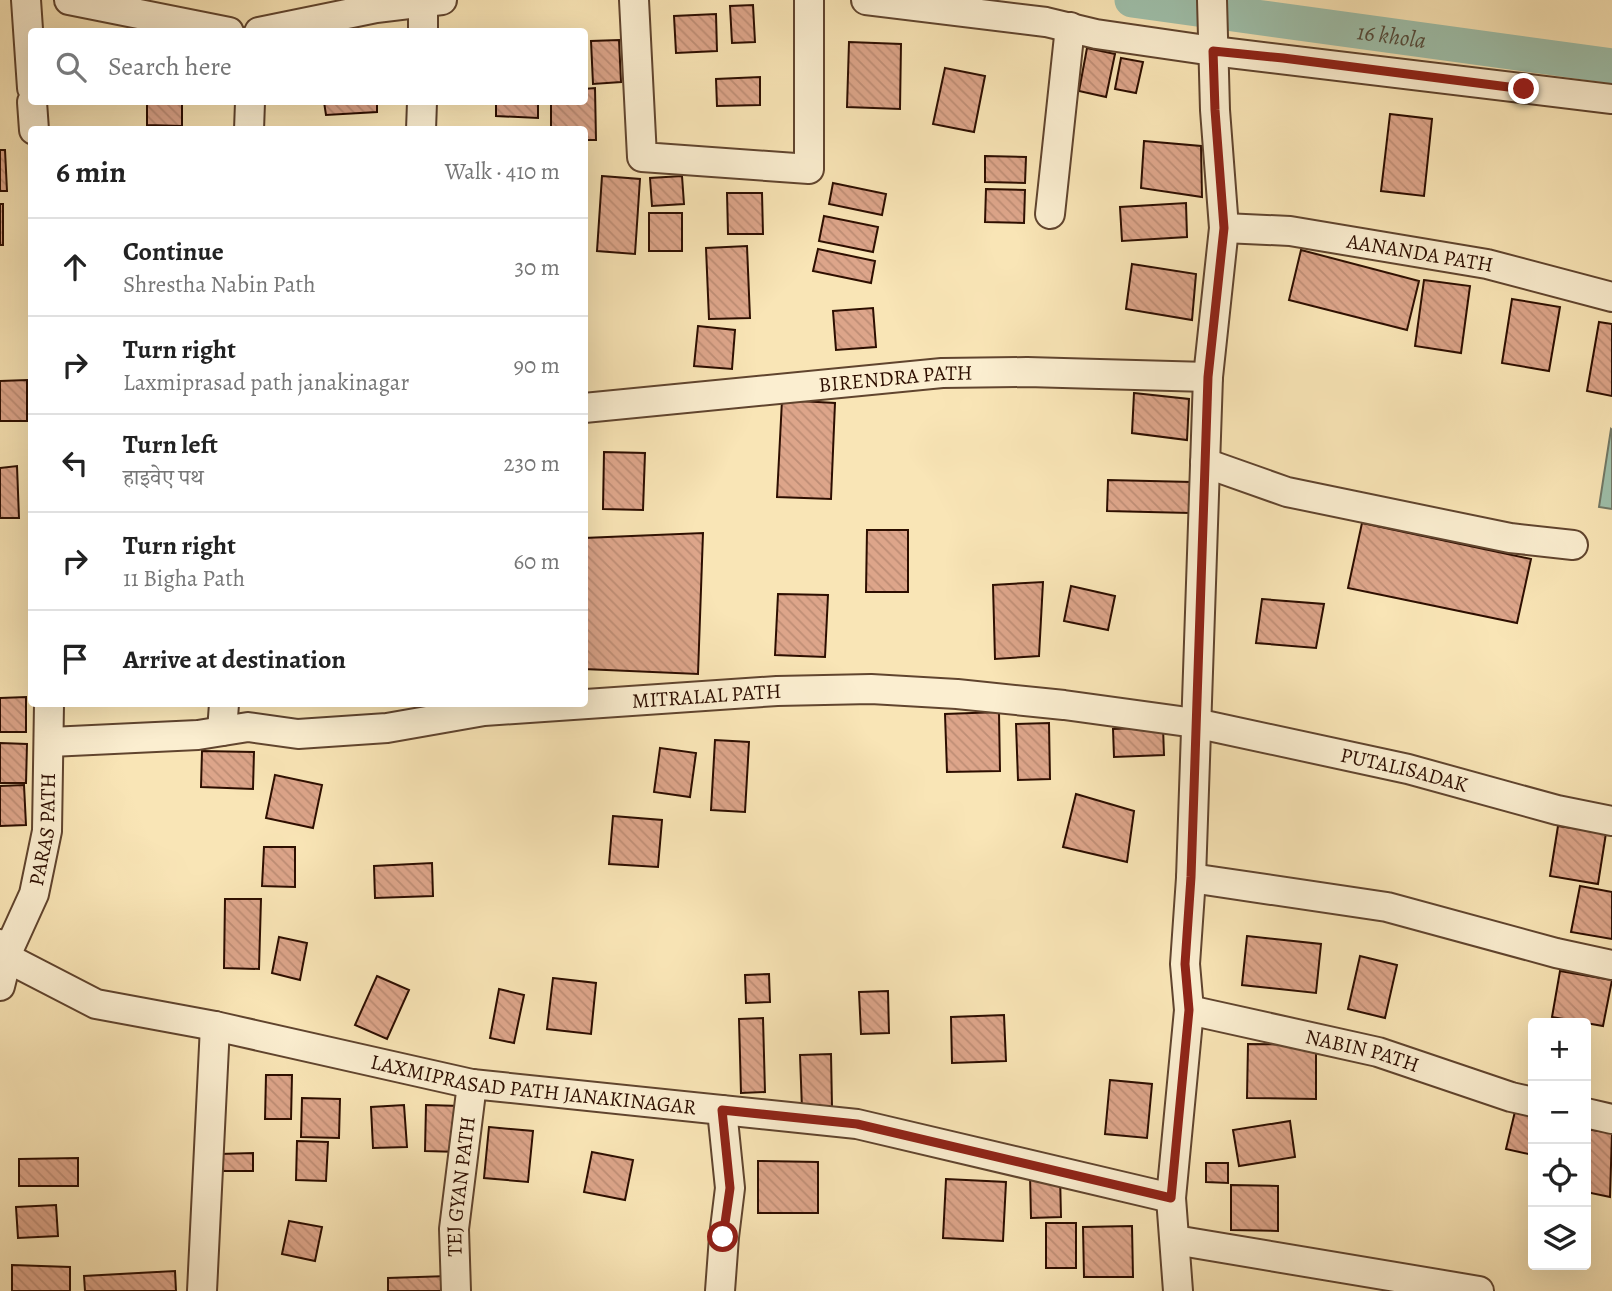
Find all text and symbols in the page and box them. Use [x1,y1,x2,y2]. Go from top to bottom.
water label: 16 khola [1355,16,1428,56]
search box [28,28,588,105]
icon: search [52,48,90,86]
text: Search here [108,49,232,84]
route end [1508,73,1539,104]
text: 6 min [56,152,126,192]
text: Walk · 410 m [445,156,560,187]
street label: AANANDA PATH [1344,227,1495,279]
text: Continue [123,234,224,269]
icon: ahead [56,248,94,286]
text: 30 m [514,252,560,283]
text: Shrestha Nabin Path [123,269,315,300]
text: Turn right [123,332,236,367]
icon: right [56,346,94,384]
text: 90 m [514,350,560,381]
street label: BIRENDRA PATH [817,359,973,399]
text: Laxmiprasad path janakinagar [123,367,409,398]
text: Turn left [123,427,218,462]
icon: left [56,444,94,482]
text: 230 m [504,448,560,479]
text: हाइवेए पथ [123,462,204,493]
text: Turn right [123,528,236,563]
icon: right [56,542,94,580]
text: 60 m [513,546,560,577]
text: 11 Bigha Path [123,563,245,594]
icon: arrive [56,640,94,678]
text: Arrive at destination [123,642,346,677]
street label: MITRALAL PATH [631,677,782,715]
street label: PUTALISADAK [1338,741,1471,799]
street label: PARAS PATH [22,773,62,888]
map controls [1528,1018,1591,1270]
button: + [1528,1018,1591,1081]
street label: NABIN PATH [1303,1022,1423,1079]
street label: LAXMIPRASAD PATH JANAKINAGAR [368,1048,698,1121]
button: − [1528,1081,1591,1144]
street label: TEJ GYAN PATH [440,1115,482,1257]
button: locate [1528,1144,1591,1207]
button: layers [1528,1207,1591,1270]
route start [707,1221,738,1252]

